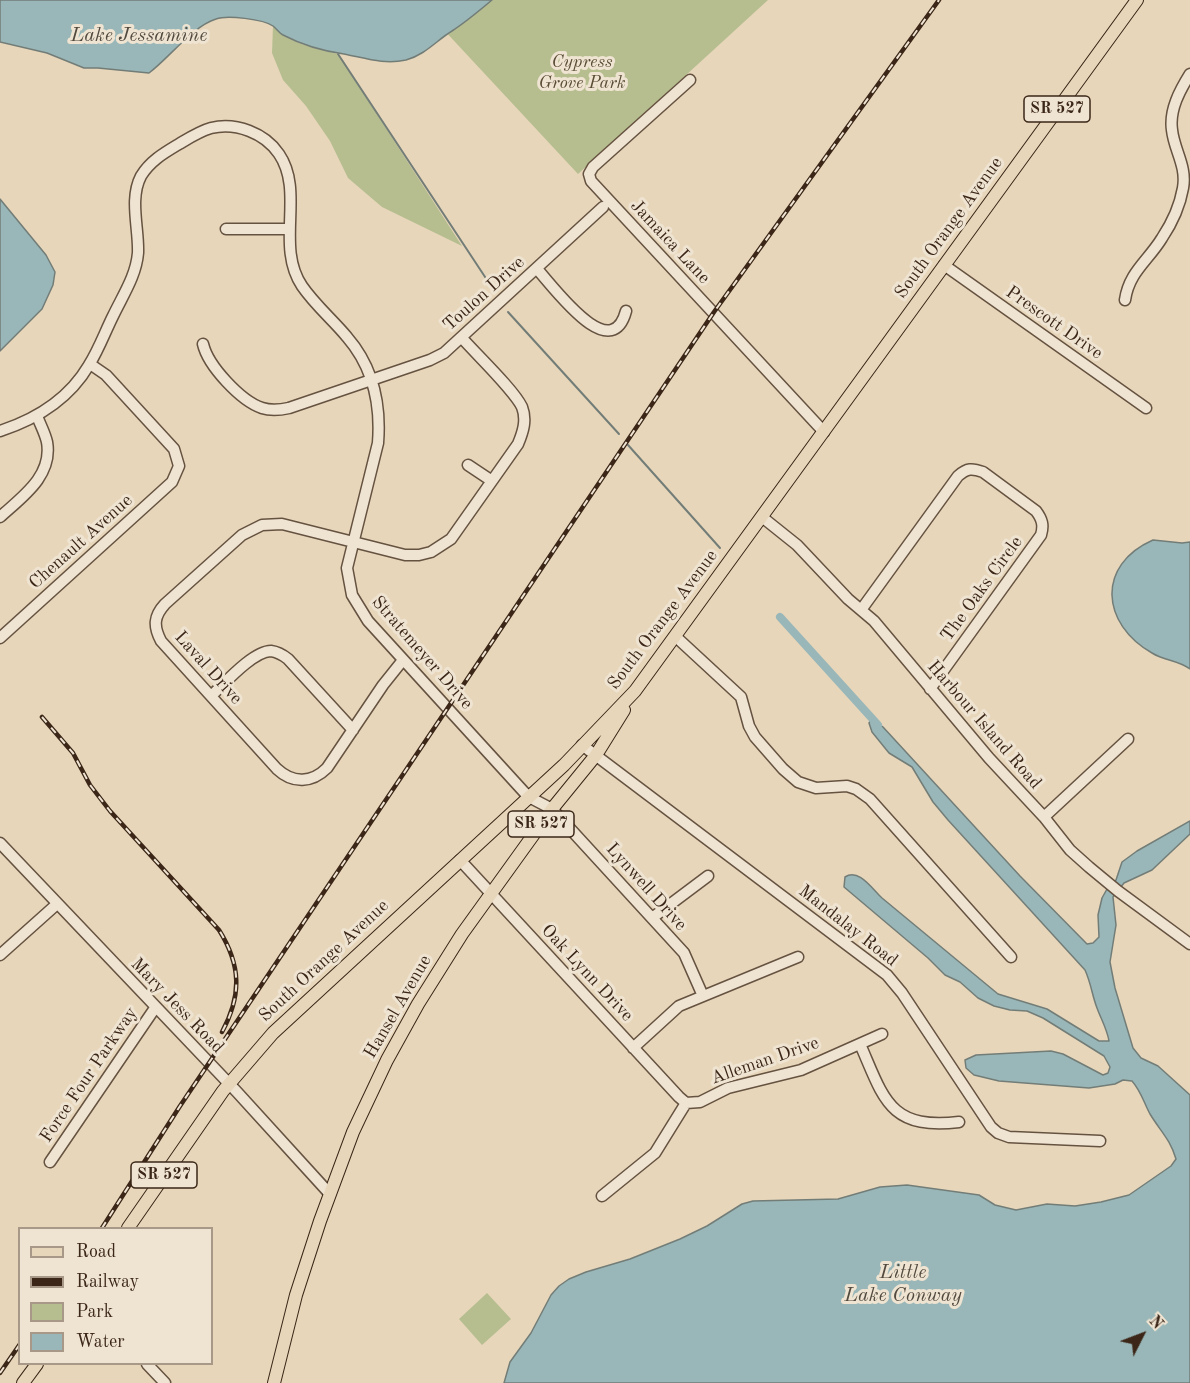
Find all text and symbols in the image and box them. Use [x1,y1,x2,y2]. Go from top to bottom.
water label: Lake Jessamine [71,24,207,48]
park label: Cypress Grove Park [538,51,626,94]
road number: SR 527 [1024,96,1090,122]
street label: South Orange Avenue [890,153,1008,303]
street label: Jamaica Lane [625,195,715,289]
street label: Toulon Drive [439,252,529,336]
street label: Prescott Drive [1001,282,1107,364]
street label: Chenault Avenue [25,490,137,594]
street label: The Oaks Circle [937,532,1027,646]
street label: South Orange Avenue [603,546,723,694]
street label: Stratemeyer Drive [367,592,477,714]
street label: Laval Drive [169,627,247,709]
street label: Harbour Island Road [922,656,1046,794]
road number: SR 527 [508,811,574,837]
street label: Lynwell Drive [601,839,691,935]
street label: Mandalay Road [794,881,902,971]
street label: South Orange Avenue [255,895,393,1027]
street label: Oak Lynn Drive [536,920,638,1026]
street label: Hansel Avenue [360,951,436,1063]
street label: Mary Jess Road [126,954,228,1058]
street label: Force Four Parkway [36,1003,142,1147]
street label: Alleman Drive [708,1032,822,1090]
road number: SR 527 [131,1162,197,1188]
legend [18,1227,213,1365]
text: Road [76,1243,116,1261]
water label: Little Lake Conway [844,1261,962,1308]
text: Railway [76,1273,139,1291]
text: Park [76,1303,113,1321]
north arrow [1112,1305,1172,1365]
text: N [1145,1313,1165,1333]
text: Water [76,1333,125,1351]

